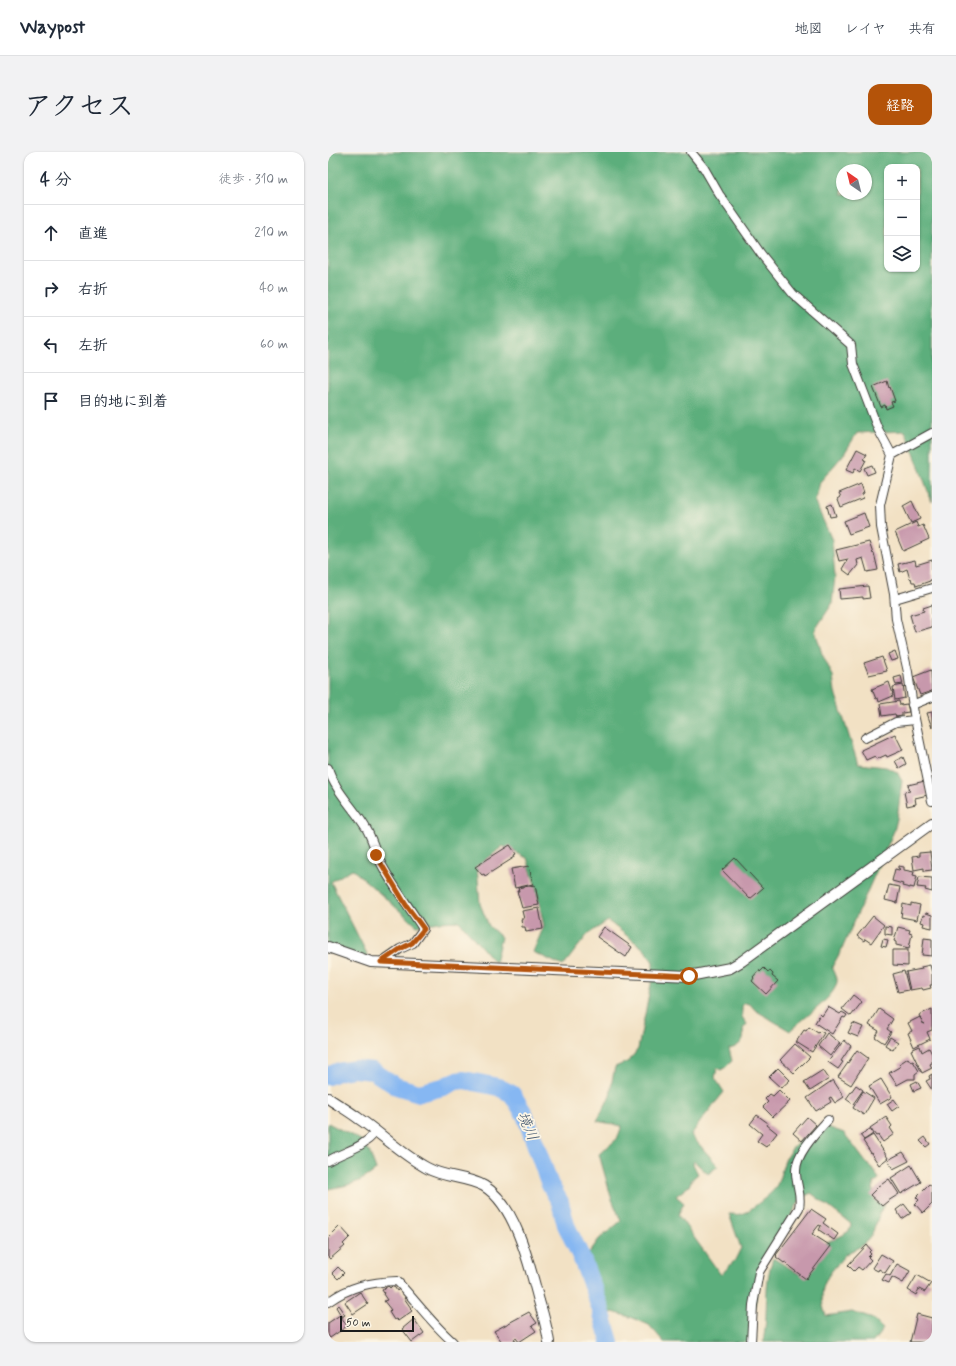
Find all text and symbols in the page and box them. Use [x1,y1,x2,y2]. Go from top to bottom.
text: Waypost [20,15,85,40]
text: 地図 [795,20,823,38]
text: レイヤ [845,20,886,38]
text: 共有 [908,20,936,38]
button: 経路 [868,84,932,125]
text: アクセス [24,89,134,126]
north arrow [836,164,872,200]
map controls [884,164,920,272]
button: + [884,164,920,200]
text: 4 分 [40,169,71,191]
text: 徒歩 · 310 m [219,171,288,188]
button: − [884,200,920,236]
icon: ahead [40,222,62,244]
text: 直進 [78,224,108,244]
text: 210 m [254,224,288,241]
button: layers [884,236,920,272]
icon: right [40,278,62,300]
text: 右折 [78,280,108,300]
text: 40 m [259,280,288,297]
icon: left [40,334,62,356]
text: 左折 [78,336,108,356]
text: 60 m [260,336,288,353]
icon: arrive [40,390,62,412]
text: 目的地に到着 [78,392,168,412]
route end [367,846,385,864]
route start [680,967,698,985]
water label: 境川 [512,1109,542,1144]
scale bar [340,1314,414,1333]
text: 50 m [346,1316,371,1330]

